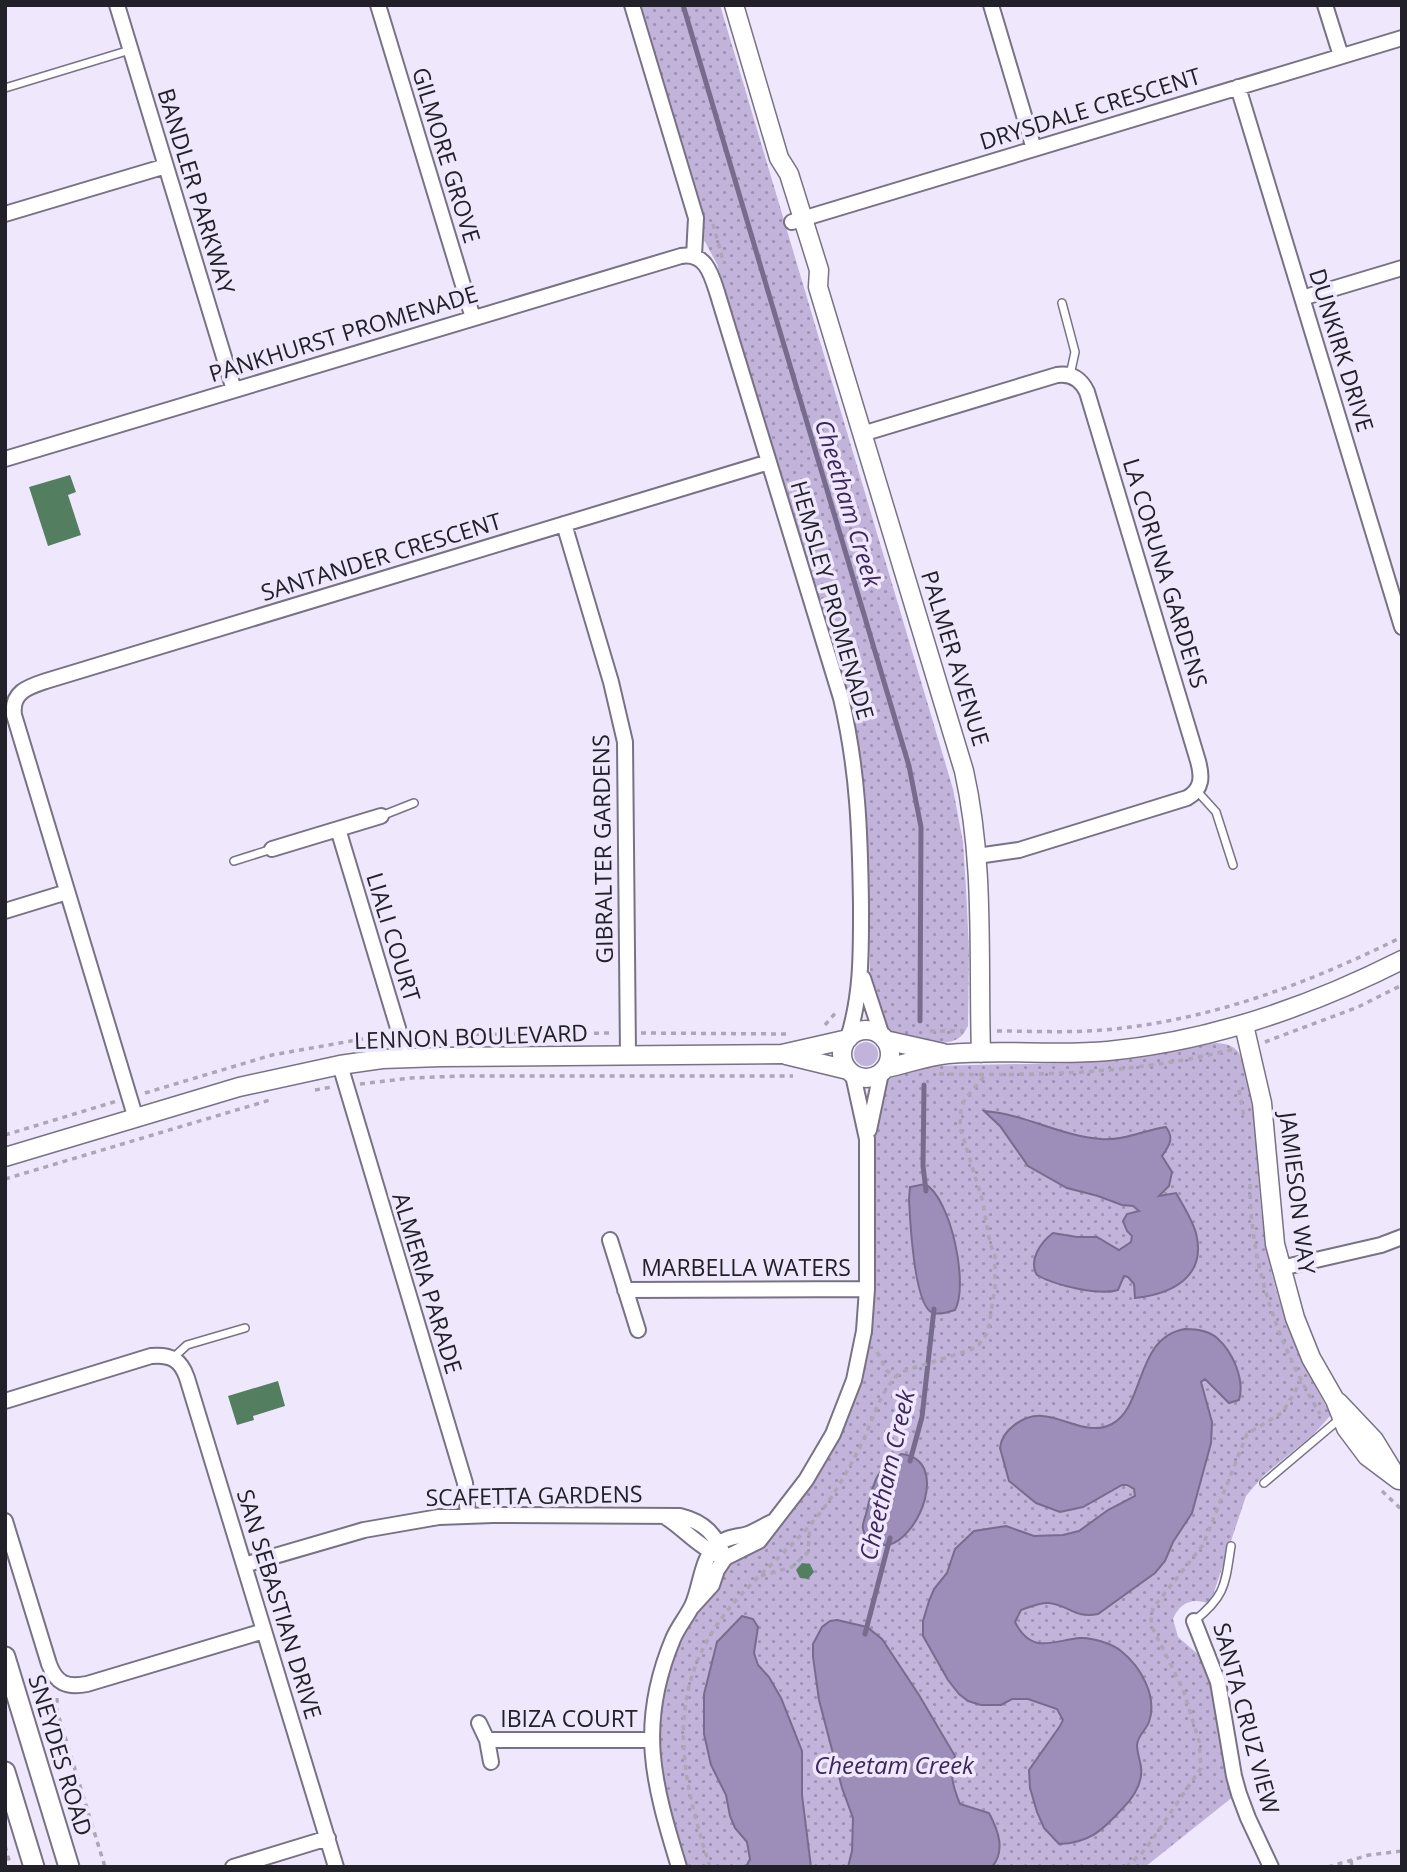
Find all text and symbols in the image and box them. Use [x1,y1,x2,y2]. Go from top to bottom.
street label: DRYSDALE CRESCENT [975,59,1205,157]
street label: GILMORE GROVE [405,63,489,247]
street label: BANDLER PARKWAY [150,84,244,298]
street label: DUNKIRK DRIVE [1302,264,1382,436]
street label: PANKHURST PROMENADE [205,277,481,389]
water label: Cheetham Creek [808,415,891,592]
street label: LA CORUNA GARDENS [1116,454,1216,692]
street label: HEMSLEY PROMENADE [784,477,882,723]
street label: SANTANDER CRESCENT [257,504,506,608]
street label: PALMER AVENUE [914,566,998,750]
street label: GIBRALTER GARDENS [584,734,620,964]
street label: LIALI COURT [359,869,429,1006]
street label: LENNON BOULEVARD [353,1016,589,1056]
street label: JAMIESON WAY [1272,1108,1324,1276]
street label: ALMERIA PARADE [385,1189,471,1377]
street label: MARBELLA WATERS [641,1251,851,1283]
water label: Cheetham Creek [850,1386,922,1563]
street label: SCAFETTA GARDENS [425,1477,643,1513]
street label: SAN SEBASTIAN DRIVE [230,1485,330,1723]
street label: SANTA CRUZ VIEW [1206,1619,1288,1817]
street label: SNEYDES ROAD [21,1670,101,1840]
street label: IBIZA COURT [500,1702,638,1734]
water label: Cheetam Creek [814,1748,975,1781]

